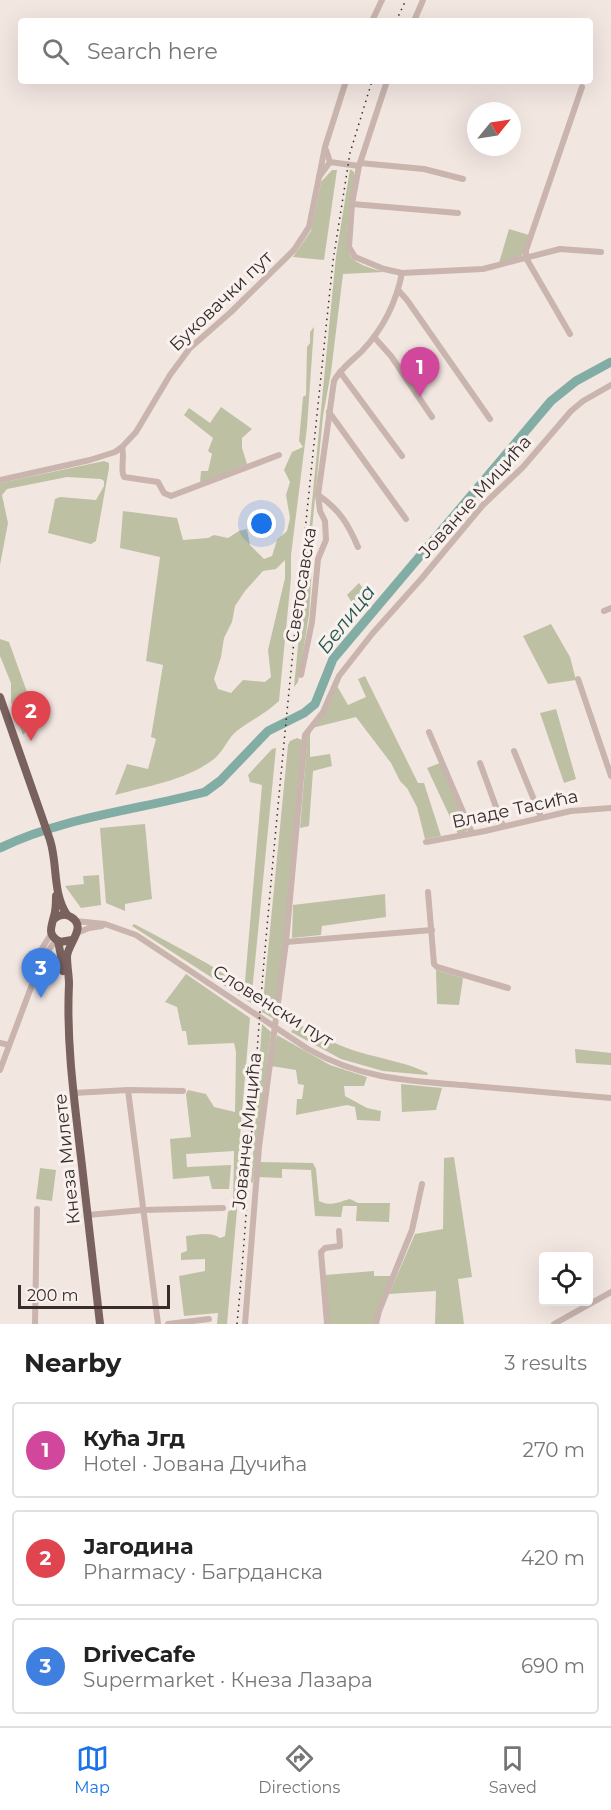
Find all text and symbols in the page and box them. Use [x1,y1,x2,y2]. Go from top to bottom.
search box [18,18,593,84]
icon: search [39,35,72,68]
text: Search here [87,38,218,65]
north arrow [467,102,521,156]
street label: Буковачки пут [165,246,278,356]
pin: 1 [400,348,440,397]
street label: Јованче Мицића [414,431,536,563]
your location [247,509,276,538]
street label: Светосавска [281,526,321,644]
water label: Белица [312,580,380,658]
pin: 2 [12,692,51,741]
street label: Владе Тасића [450,785,580,833]
pin: 3 [22,948,60,998]
street label: Словенски пут [209,960,338,1052]
street label: Јованче Мицића [228,1051,266,1211]
street label: Кнеза Милете [49,1092,85,1226]
map controls [539,1252,593,1306]
button: locate [539,1252,593,1306]
scale bar [18,1282,170,1310]
text: 200 m [27,1286,78,1305]
text: Nearby [24,1347,121,1379]
text: 3 results [504,1351,587,1375]
text: Кућа Јгд [83,1425,185,1452]
text: 1 [42,1438,49,1462]
text: 270 m [523,1438,585,1462]
text: Hotel · Јована Дучића [83,1452,307,1476]
text: Јагодина [83,1533,193,1560]
text: 2 [40,1546,51,1570]
text: 420 m [521,1546,585,1570]
text: Pharmacy · Багрданска [83,1560,323,1584]
text: DriveCafe [83,1641,196,1668]
text: 3 [40,1654,51,1678]
text: 690 m [521,1654,585,1678]
text: Supermarket · Кнеза Лазара [83,1668,373,1692]
tab: Map [74,1742,110,1797]
tab: Directions [258,1742,340,1797]
tab: Saved [489,1742,537,1797]

